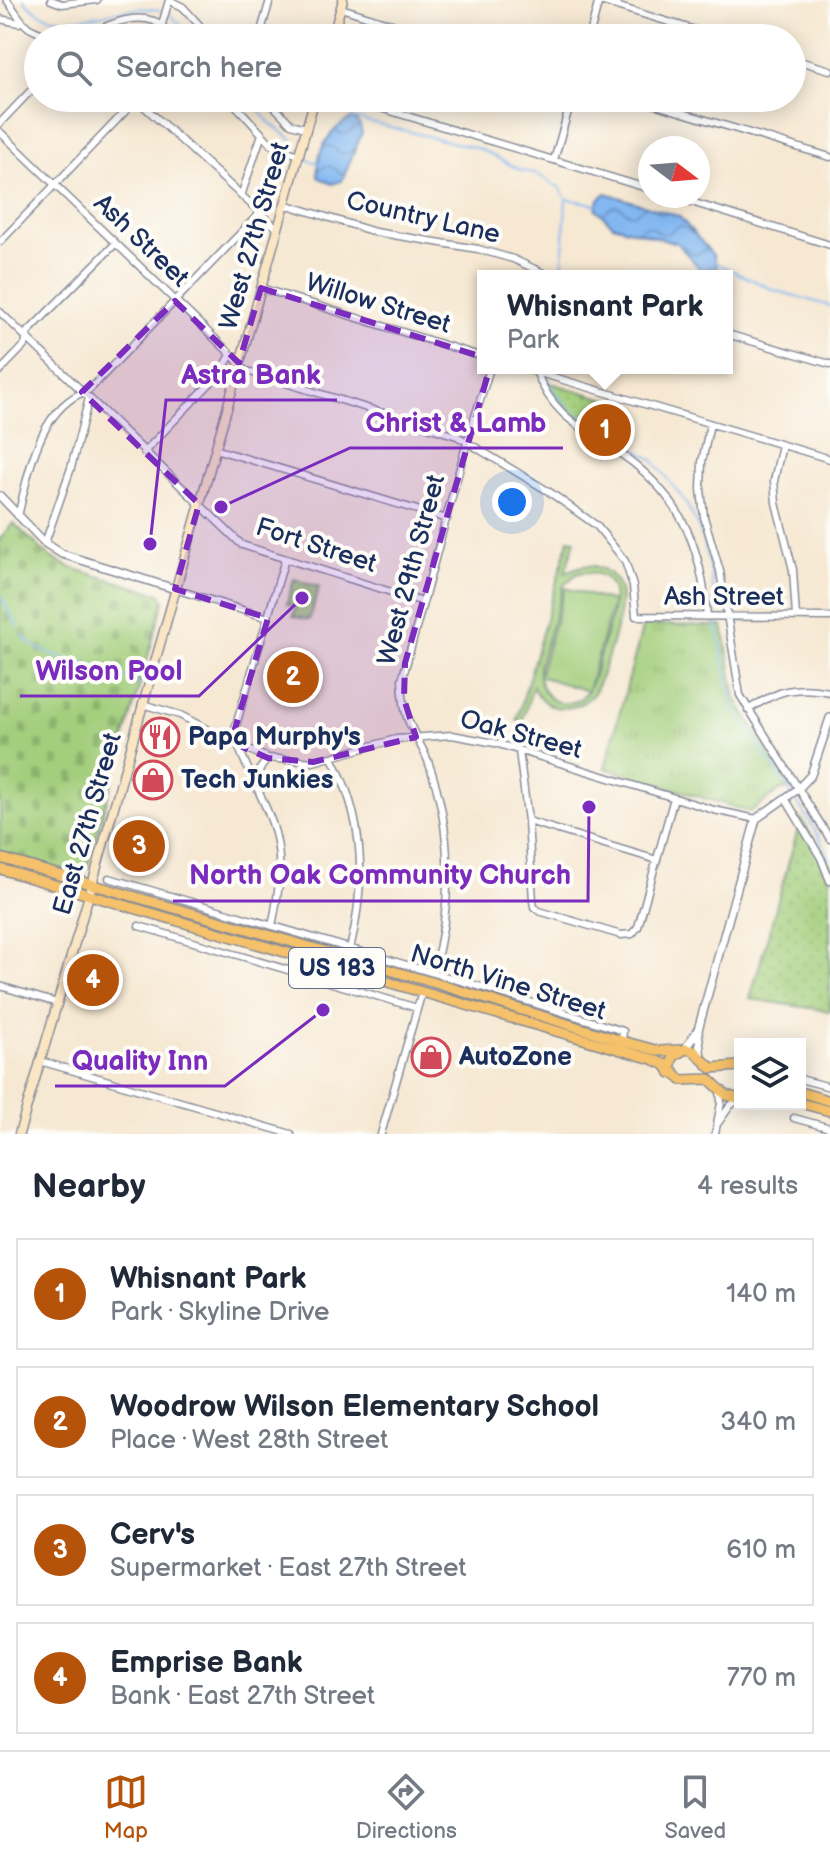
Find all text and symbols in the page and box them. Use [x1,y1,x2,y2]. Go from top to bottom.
search box [24,24,806,112]
icon: search [52,46,96,90]
text: Search here [116,50,282,86]
north arrow [638,136,710,208]
street label: West 27th Street [213,139,297,333]
street label: Country Lane [343,185,503,251]
street label: Ash Street [87,188,195,294]
street label: Willow Street [302,267,454,341]
popup [477,270,733,374]
text: Whisnant Park [507,289,703,325]
text: Park [507,325,559,356]
callout: Astra Bank [166,348,337,400]
text: Astra Bank [180,359,321,392]
callout: Christ & Lamb [350,396,563,448]
pin: 1 [579,400,631,460]
text: Christ & Lamb [365,407,547,440]
street label: West 29th Street [372,471,452,669]
your location [492,482,532,522]
street label: Fort Street [252,512,380,580]
street label: Ash Street [664,582,784,613]
callout: Wilson Pool [20,644,199,696]
pin: 2 [267,647,319,707]
text: Wilson Pool [36,655,182,688]
street label: Oak Street [457,704,585,766]
restaurant icon: Papa Murphy's [139,716,181,758]
place label: Papa Murphy's [188,722,361,753]
street label: East 27th Street [47,729,129,919]
shop icon: Tech Junkies [132,759,174,801]
place label: Tech Junkies [181,765,334,796]
pin: 3 [113,816,165,876]
callout: North Oak Community Church [173,849,588,901]
text: North Oak Community Church [189,859,571,892]
street label: North Vine Street [407,939,609,1027]
road number: US 183 [289,948,385,988]
pin: 4 [67,950,119,1010]
callout: Quality Inn [55,1034,225,1086]
shop icon: AutoZone [410,1036,452,1078]
map controls [734,1038,806,1110]
button: layers [734,1038,806,1110]
place label: AutoZone [458,1042,572,1073]
text: Quality Inn [72,1045,208,1078]
text: Nearby [32,1166,146,1207]
text: 4 results [697,1171,798,1202]
text: Whisnant Park [110,1261,306,1297]
text: 1 [55,1279,65,1310]
text: 140 m [726,1279,796,1310]
text: Park · Skyline Drive [110,1297,329,1328]
text: Woodrow Wilson Elementary School [110,1389,599,1425]
text: 2 [52,1407,68,1438]
text: 340 m [720,1407,796,1438]
text: Place · West 28th Street [110,1425,388,1456]
text: Cerv's [110,1517,195,1553]
text: 3 [52,1535,68,1566]
text: 610 m [726,1535,796,1566]
text: Supermarket · East 27th Street [110,1553,466,1584]
text: Emprise Bank [110,1645,303,1681]
text: 4 [52,1663,68,1694]
text: 770 m [727,1663,796,1694]
text: Bank · East 27th Street [110,1681,375,1712]
tab: Map [104,1770,148,1845]
tab: Directions [356,1770,457,1845]
tab: Saved [664,1770,726,1845]

